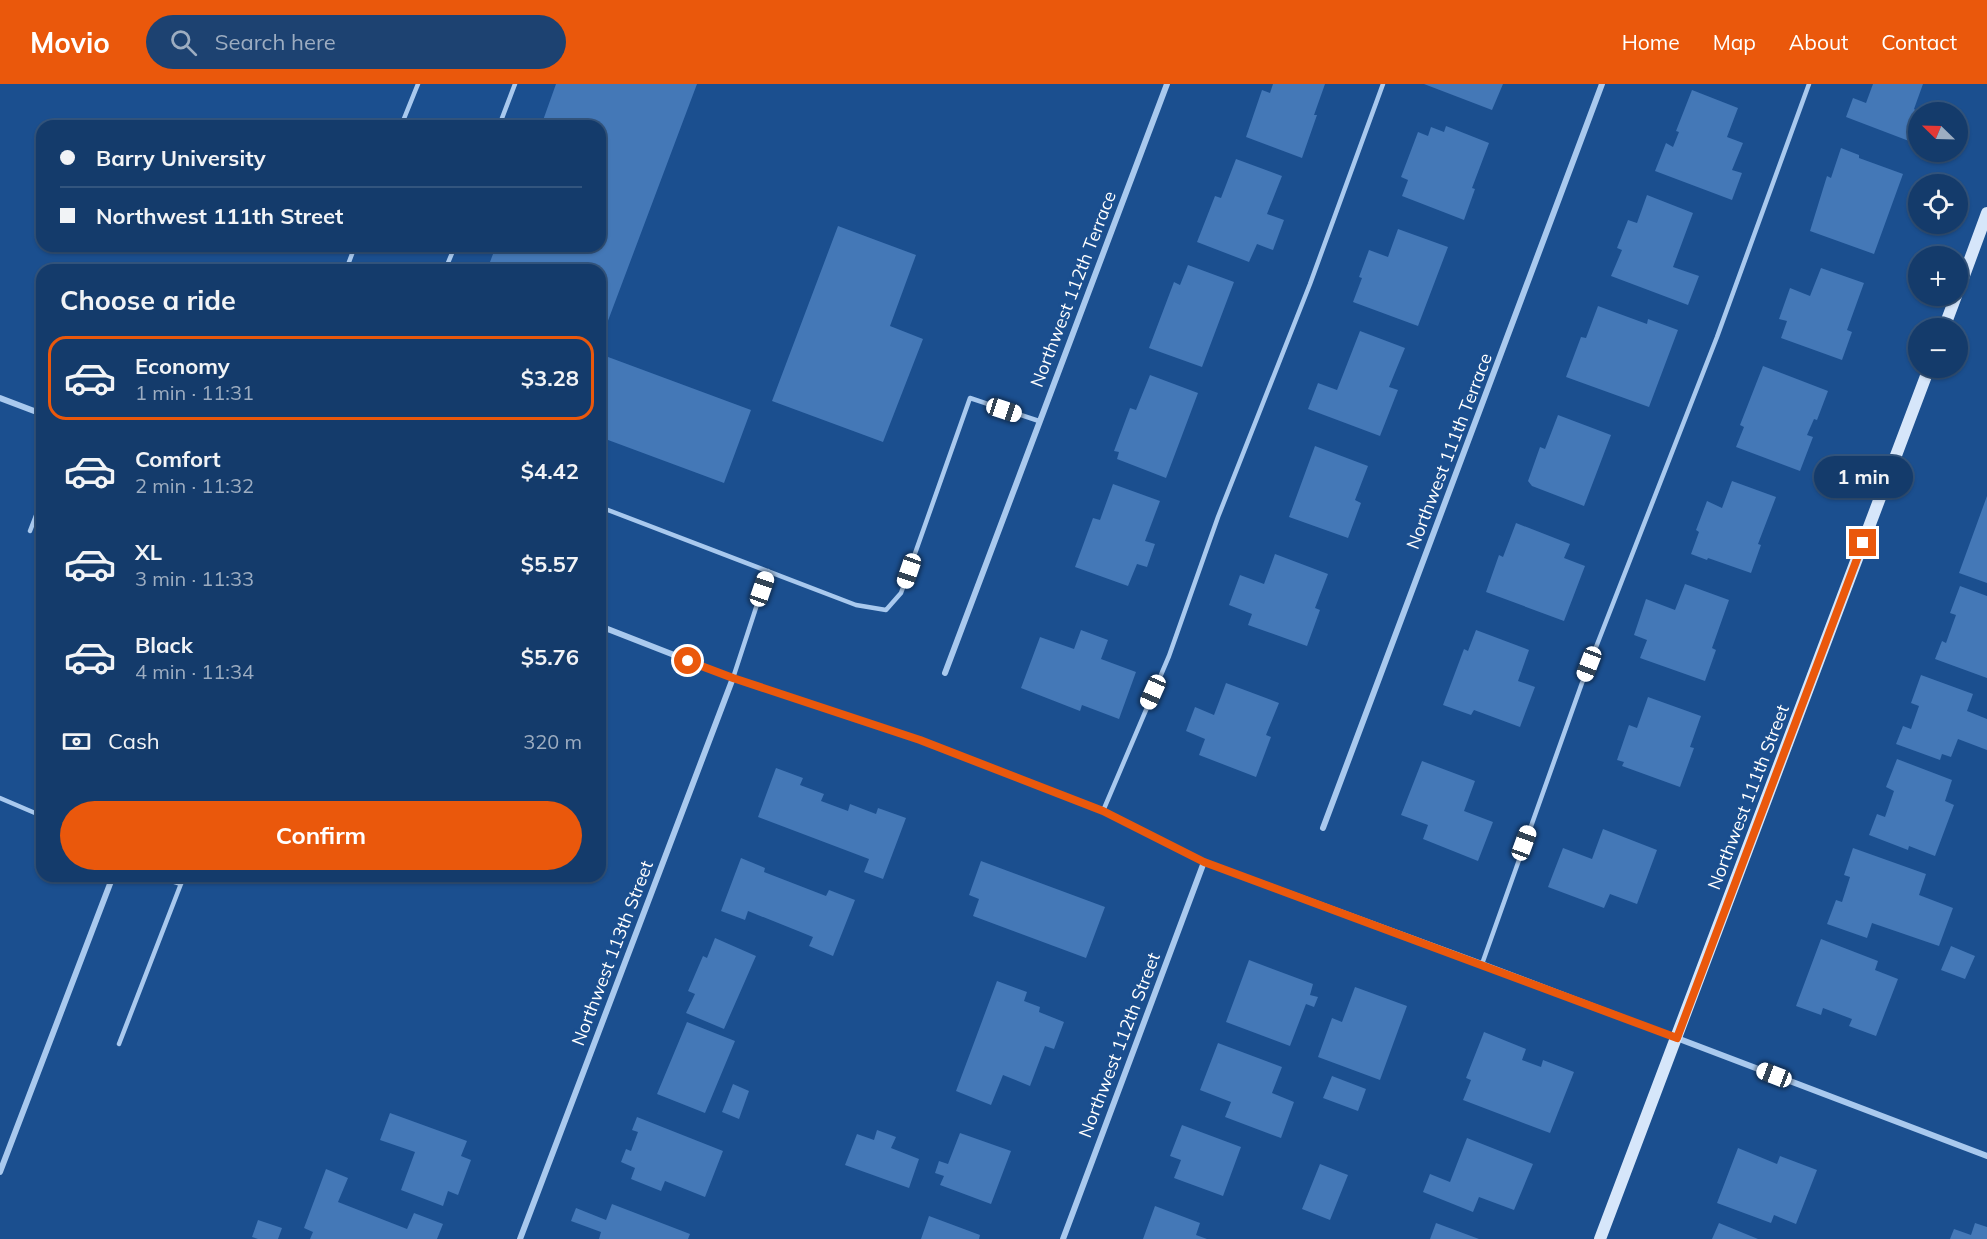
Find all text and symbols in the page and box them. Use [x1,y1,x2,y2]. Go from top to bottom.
search box [146,15,566,69]
text: Movio [30,25,110,60]
icon: search [167,26,200,59]
text: Search here [215,28,336,56]
text: Home [1622,29,1680,55]
text: Map [1713,29,1756,55]
text: About [1789,29,1848,55]
text: Contact [1881,29,1957,55]
north arrow [1908,102,1968,162]
map controls [1908,102,1968,378]
text: Barry University [96,144,266,172]
button: locate [1908,174,1968,234]
street label: Northwest 112th Terrace [1025,188,1121,390]
text: Northwest 111th Street [96,202,343,230]
button: + [1908,246,1968,306]
text: Choose a ride [60,283,236,317]
button: − [1908,318,1968,378]
street label: Northwest 111th Terrace [1401,350,1497,552]
icon: car [63,351,117,405]
text: Economy [135,352,230,380]
text: $3.28 [521,364,579,392]
text: 1 min · 11:31 [135,380,254,405]
car [984,396,1024,424]
icon: car [63,444,117,498]
text: Comfort [135,445,221,473]
callout: 1 min [1814,456,1912,498]
text: $4.42 [521,457,579,485]
text: 1 min [1837,464,1890,489]
text: 2 min · 11:32 [135,473,254,498]
route end [1849,529,1876,556]
icon: car [63,537,117,591]
text: XL [135,538,162,566]
text: $5.57 [521,550,579,578]
car [895,551,923,591]
text: 3 min · 11:33 [135,566,254,591]
car [748,569,776,609]
icon: car [63,630,117,684]
text: Black [135,631,193,659]
text: $5.76 [521,643,579,671]
car [1574,644,1604,684]
route start [674,647,701,674]
text: 4 min · 11:34 [135,659,254,684]
car [1137,672,1169,712]
street label: Northwest 111th Street [1702,701,1794,893]
icon: cash [60,725,93,758]
text: Cash [108,727,160,755]
text: 320 m [523,729,582,754]
button: Confirm [60,801,582,870]
car [1509,823,1539,863]
street label: Northwest 113th Street [566,857,658,1049]
street label: Northwest 112th Street [1073,949,1165,1141]
car [1754,1060,1794,1090]

